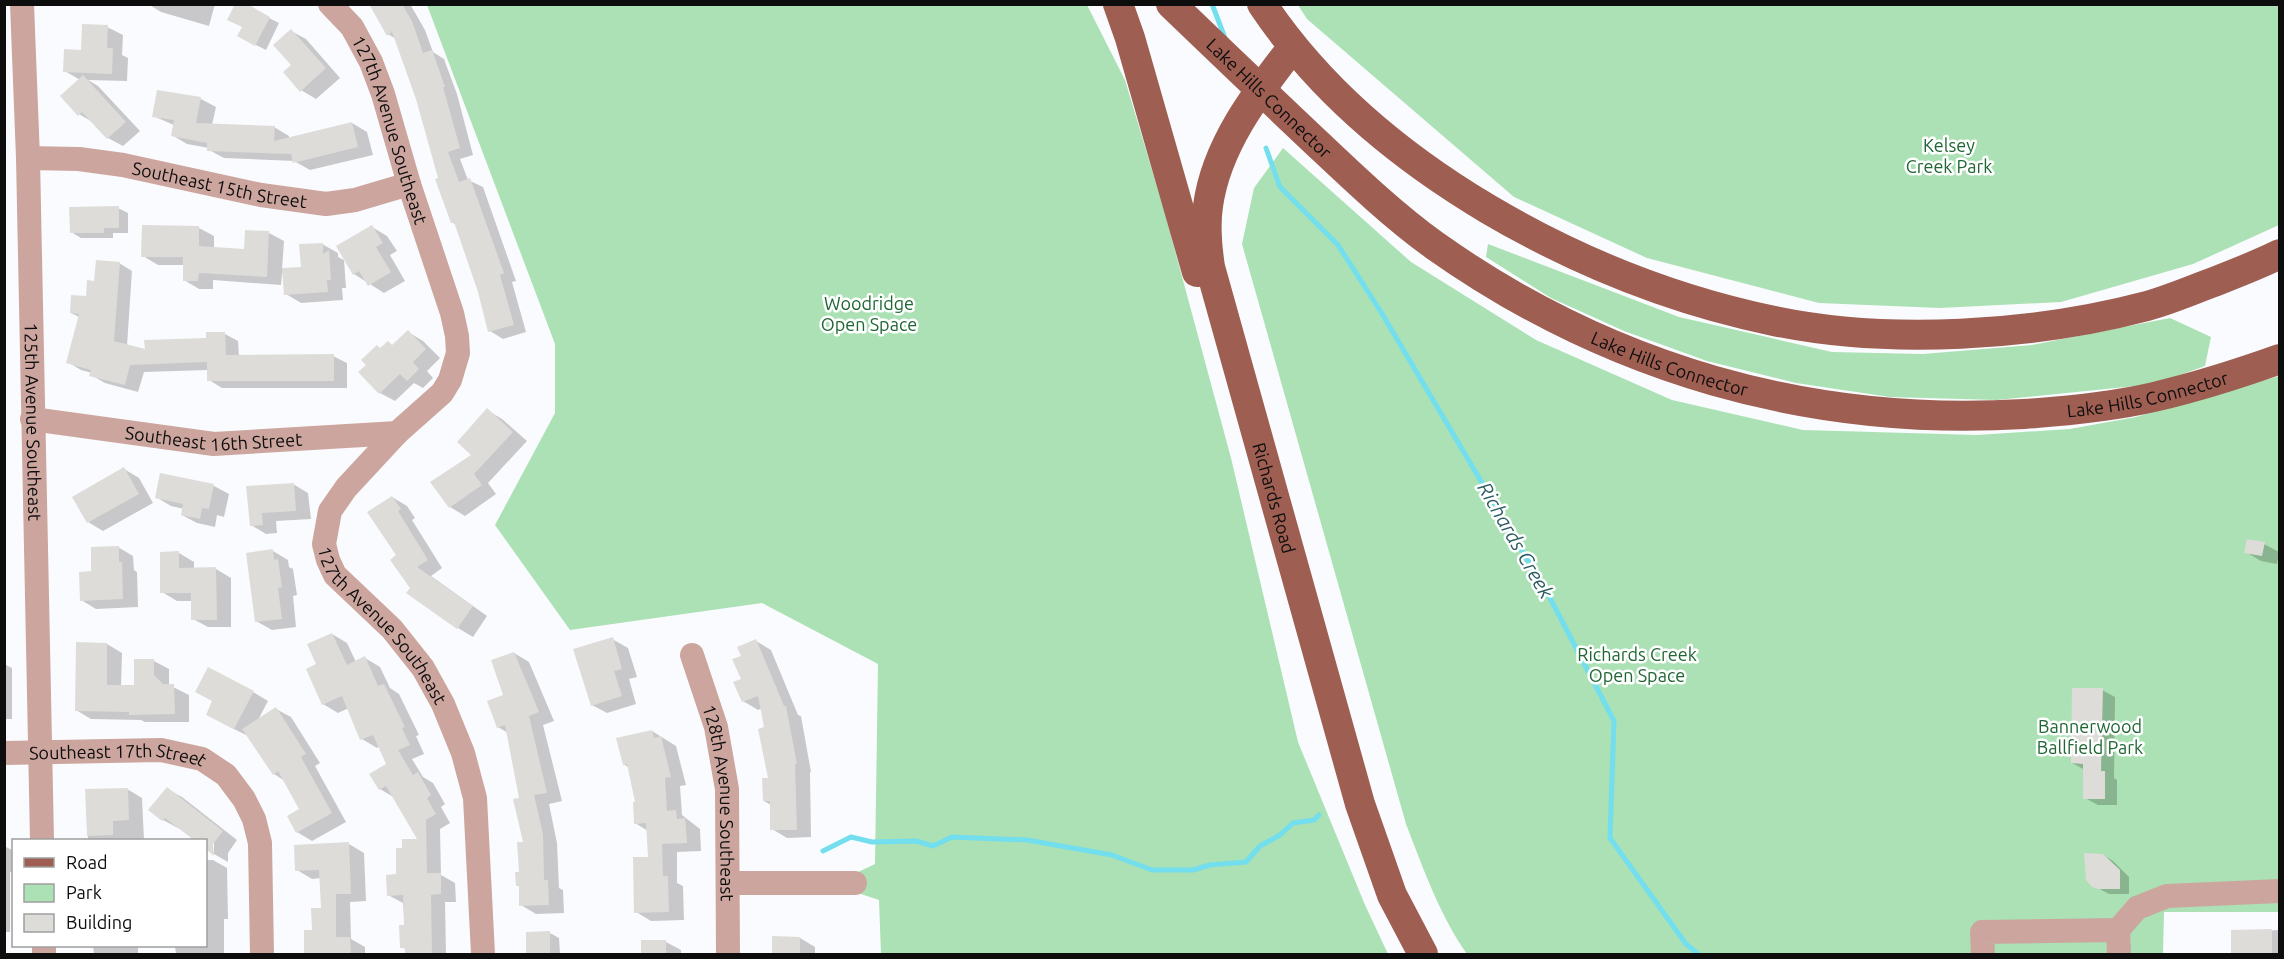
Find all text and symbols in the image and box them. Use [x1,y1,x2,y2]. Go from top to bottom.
street label: 127th Avenue Southeast [348,32,432,227]
street label: Lake Hills Connector [1203,34,1336,162]
park label: Kelsey Creek Park [1906,135,1992,176]
street label: Southeast 15th Street [130,157,308,211]
park label: Woodridge Open Space [821,293,917,334]
street label: 125th Avenue Southeast [21,322,45,521]
street label: Lake Hills Connector [1588,327,1750,399]
street label: Lake Hills Connector [2066,367,2231,420]
street label: Southeast 16th Street [124,422,303,454]
street label: Richards Road [1249,440,1299,556]
water label: Richards Creek [1473,478,1559,603]
street label: 127th Avenue Southeast [315,544,451,707]
park label: Richards Creek Open Space [1577,644,1697,685]
street label: 128th Avenue Southeast [699,702,738,901]
park label: Bannerwood Ballfield Park [2037,716,2143,757]
street label: Southeast 17th Street [29,739,211,770]
legend [12,839,207,947]
text: Road [66,852,108,872]
text: Park [66,882,102,902]
text: Building [66,912,132,932]

